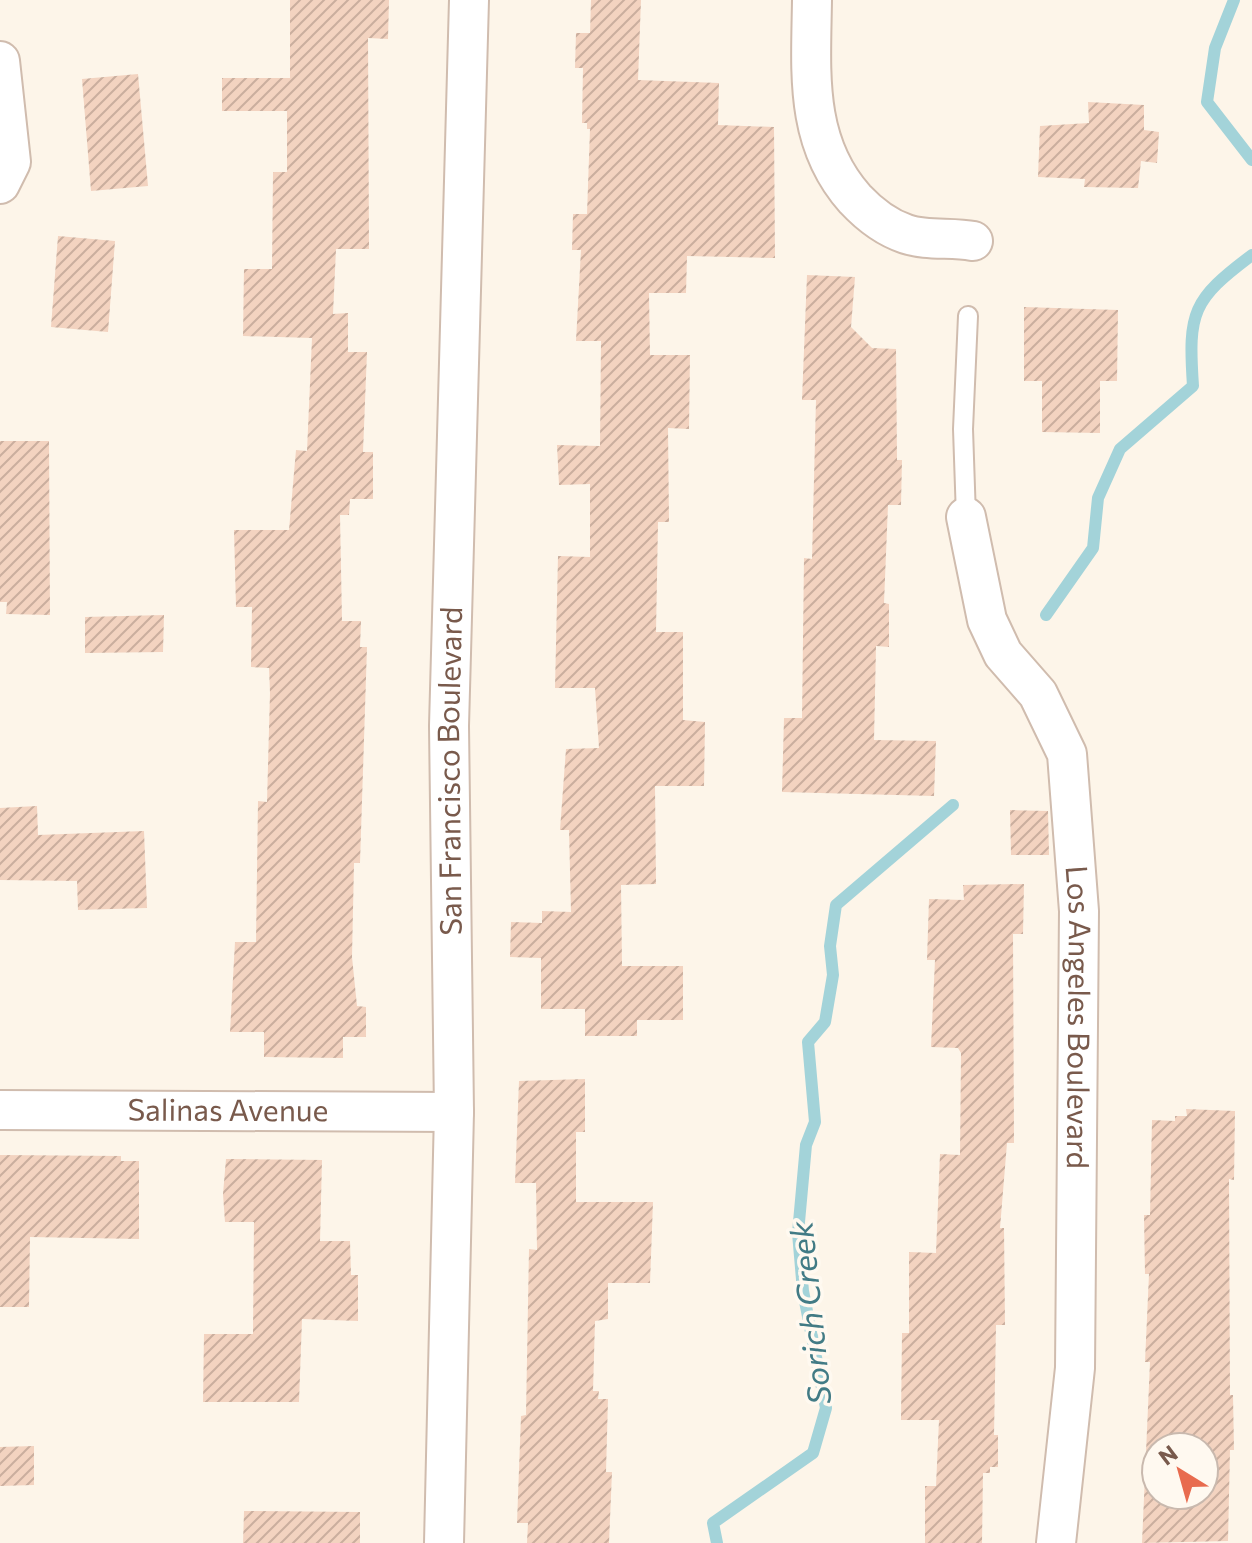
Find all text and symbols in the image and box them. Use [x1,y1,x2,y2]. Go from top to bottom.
street label: San Francisco Boulevard [428,606,468,936]
street label: Los Angeles Boulevard [1060,864,1100,1169]
street label: Salinas Avenue [127,1090,329,1127]
water label: Sorich Creek [779,1219,839,1407]
north arrow [1140,1431,1220,1511]
text: N [1153,1439,1182,1470]

